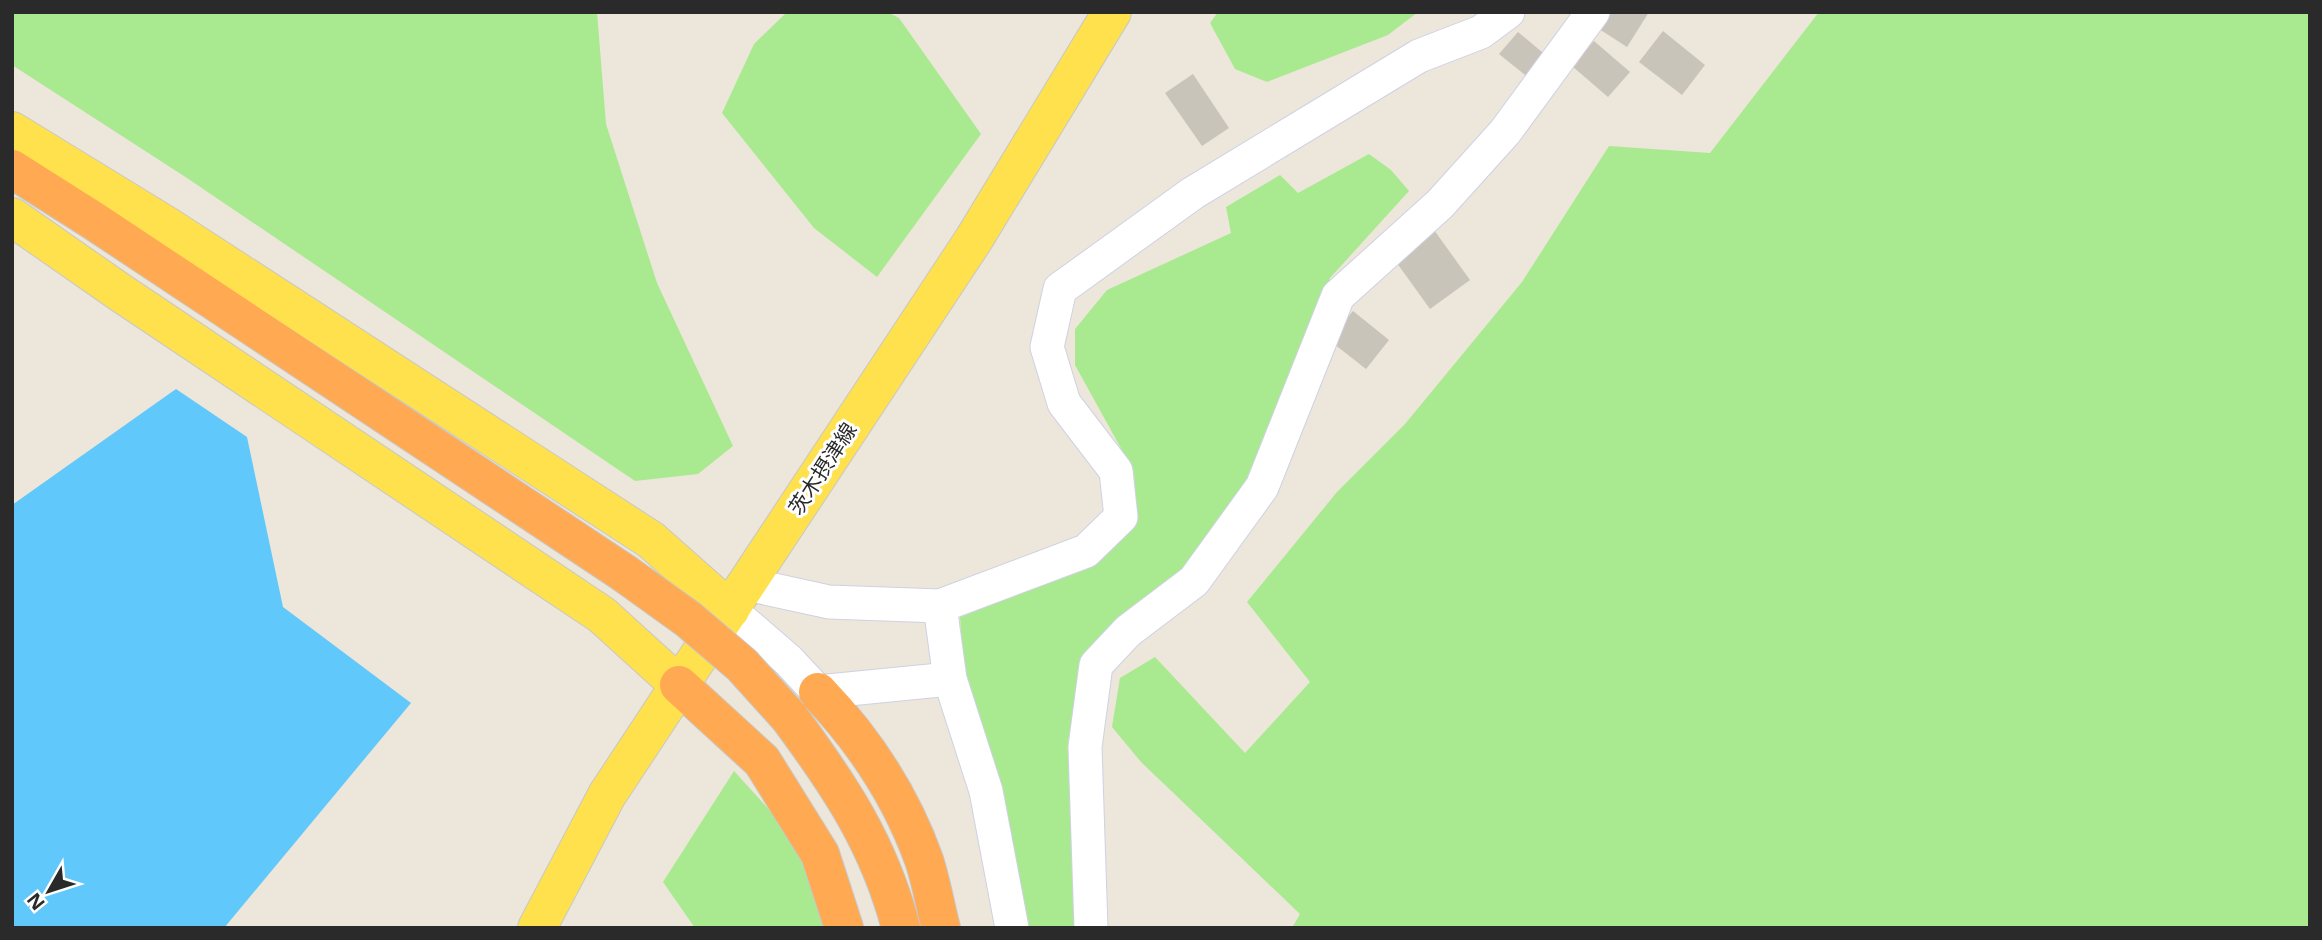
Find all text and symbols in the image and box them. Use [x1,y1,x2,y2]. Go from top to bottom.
street label: 茨木摂津線 [782,417,862,520]
north arrow [14,856,84,926]
text: N [21,888,51,916]

